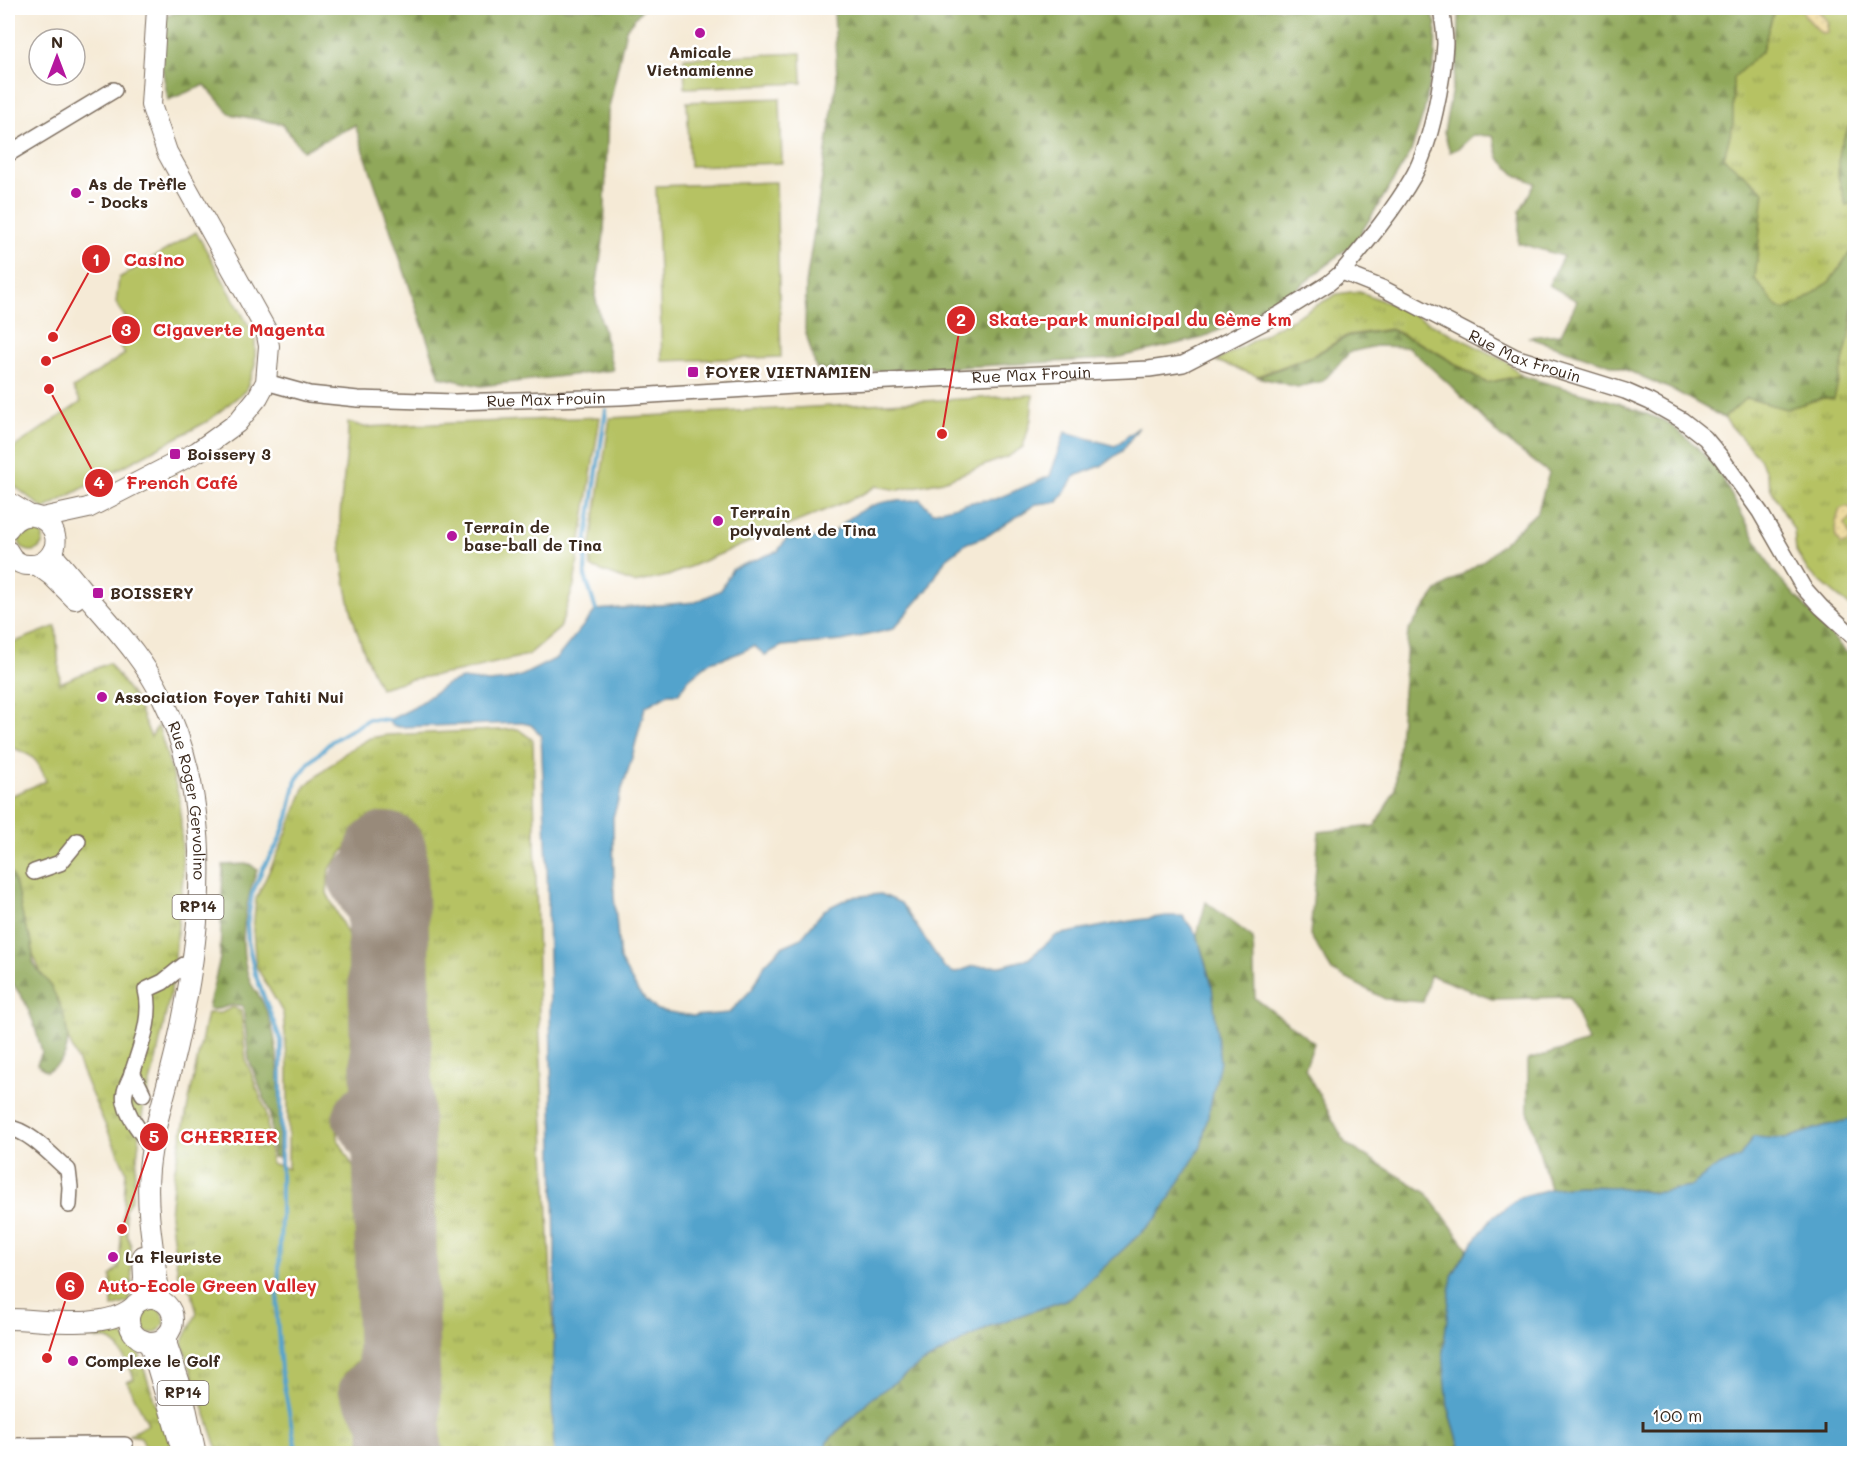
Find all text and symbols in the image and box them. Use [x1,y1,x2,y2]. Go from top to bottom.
marker: Amicale Vietnamienne [693,26,707,40]
north arrow [27,27,87,87]
text: N [51,31,63,52]
place label: Amicale Vietnamienne [646,41,754,80]
place label: As de Trèfle - Docks [88,173,186,212]
marker: As de Trèfle - Docks [69,186,83,200]
callout: Casino [81,241,196,277]
text: 1 [92,247,100,271]
text: Casino [124,247,184,271]
callout: Skate-park municipal du 6ème km [946,302,1303,338]
text: 2 [956,307,966,331]
text: Skate-park municipal du 6ème km [988,307,1292,331]
callout: Cigaverte Magenta [111,312,338,348]
text: 3 [121,317,132,341]
text: Cigaverte Magenta [153,317,325,341]
street label: Rue Max Frouin [1465,324,1584,387]
place label: FOYER VIETNAMIEN [705,361,871,382]
street label: Rue Max Frouin [971,361,1091,387]
marker: FOYER VIETNAMIEN [686,365,700,379]
street label: Rue Max Frouin [486,386,606,411]
place label: Boissery 3 [187,443,271,464]
marker: Boissery 3 [168,447,182,461]
callout: French Café [84,465,250,501]
text: 4 [93,470,105,494]
text: French Café [126,470,238,494]
place label: Terrain polyvalent de Tina [730,501,877,540]
marker: Terrain polyvalent de Tina [711,514,725,528]
place label: Terrain de base-ball de Tina [464,516,602,555]
marker: Terrain de base-ball de Tina [445,529,459,543]
place label: BOISSERY [110,582,194,603]
marker: BOISSERY [91,586,105,600]
place label: Association Foyer Tahiti Nui [114,686,344,707]
marker: Association Foyer Tahiti Nui [95,690,109,704]
street label: Rue Roger Gervolino [164,718,210,880]
road number: RP14 [172,895,224,919]
callout: CHERRIER [139,1119,290,1155]
text: 5 [149,1124,159,1148]
text: CHERRIER [180,1124,278,1148]
place label: La Fleuriste [125,1246,222,1267]
marker: La Fleuriste [106,1250,120,1264]
callout: Auto-Ecole Green Valley [55,1268,328,1304]
text: 6 [65,1273,76,1297]
text: Auto-Ecole Green Valley [97,1273,317,1297]
place label: Complexe le Golf [85,1350,221,1371]
marker: Complexe le Golf [66,1354,80,1368]
road number: RP14 [158,1381,208,1405]
scale bar [1643,1395,1826,1433]
text: 100 m [1652,1403,1702,1427]

